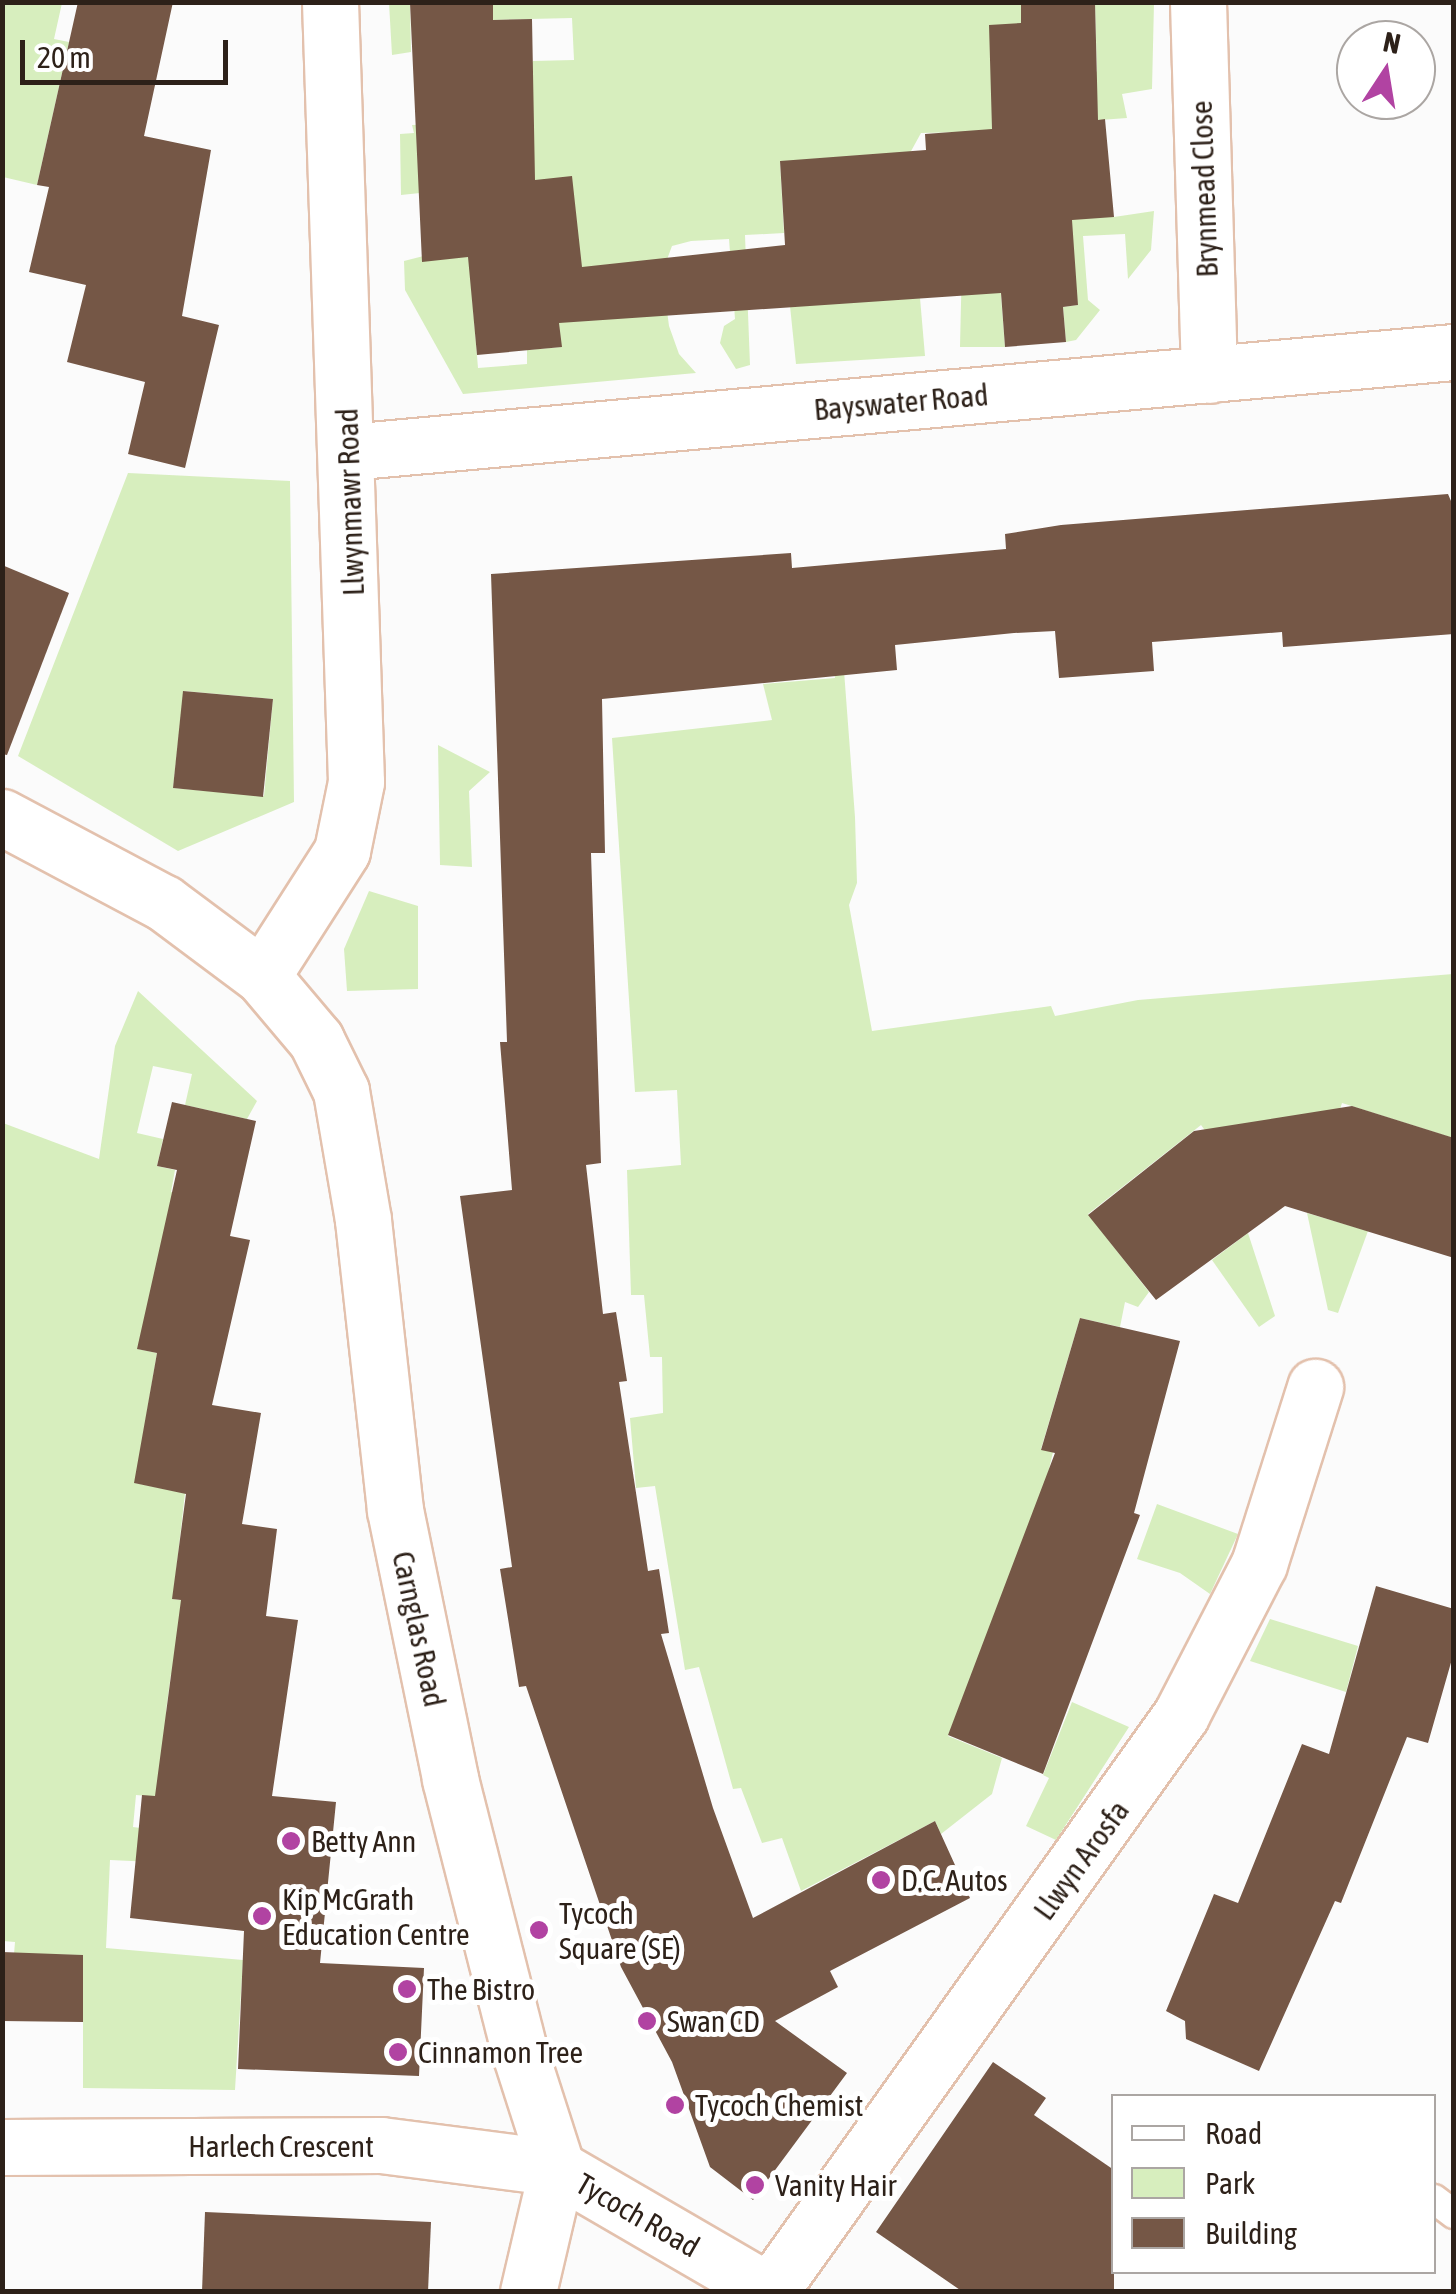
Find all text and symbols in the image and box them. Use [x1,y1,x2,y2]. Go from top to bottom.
scale bar [25,20,232,82]
north arrow [1336,20,1436,120]
text: N [1380,25,1403,60]
text: 20 m [37,40,91,74]
street label: Brynmead Close [1183,100,1225,278]
street label: Bayswater Road [812,376,990,428]
street label: Llwynmawr Road [329,408,371,596]
street label: Carnglas Road [385,1548,453,1710]
street label: Llwyn Arosfa [1026,1793,1136,1927]
place label: Betty Ann [311,1823,416,1859]
marker: Betty Ann [280,1830,302,1852]
place label: D.C. Autos [901,1862,1008,1898]
marker: D.C. Autos [870,1869,892,1891]
place label: Kip McGrath Education Centre [282,1881,470,1952]
place label: Tycoch Square (SE) [559,1895,681,1966]
marker: Kip McGrath Education Centre [251,1905,273,1927]
marker: Tycoch Square (SE) [528,1919,550,1941]
place label: The Bistro [427,1971,535,2007]
marker: The Bistro [396,1978,418,2000]
place label: Swan CD [667,2003,760,2039]
marker: Swan CD [636,2010,658,2032]
place label: Cinnamon Tree [418,2034,583,2070]
marker: Cinnamon Tree [387,2041,409,2063]
place label: Tycoch Chemist [695,2087,863,2123]
marker: Tycoch Chemist [664,2094,686,2116]
legend [1111,2094,1436,2274]
text: Road [1205,2116,1262,2150]
street label: Harlech Crescent [188,2128,374,2164]
street label: Tycoch Road [570,2165,706,2265]
text: Park [1205,2166,1255,2200]
place label: Vanity Hair [775,2167,896,2203]
marker: Vanity Hair [744,2174,766,2196]
text: Building [1205,2216,1297,2250]

